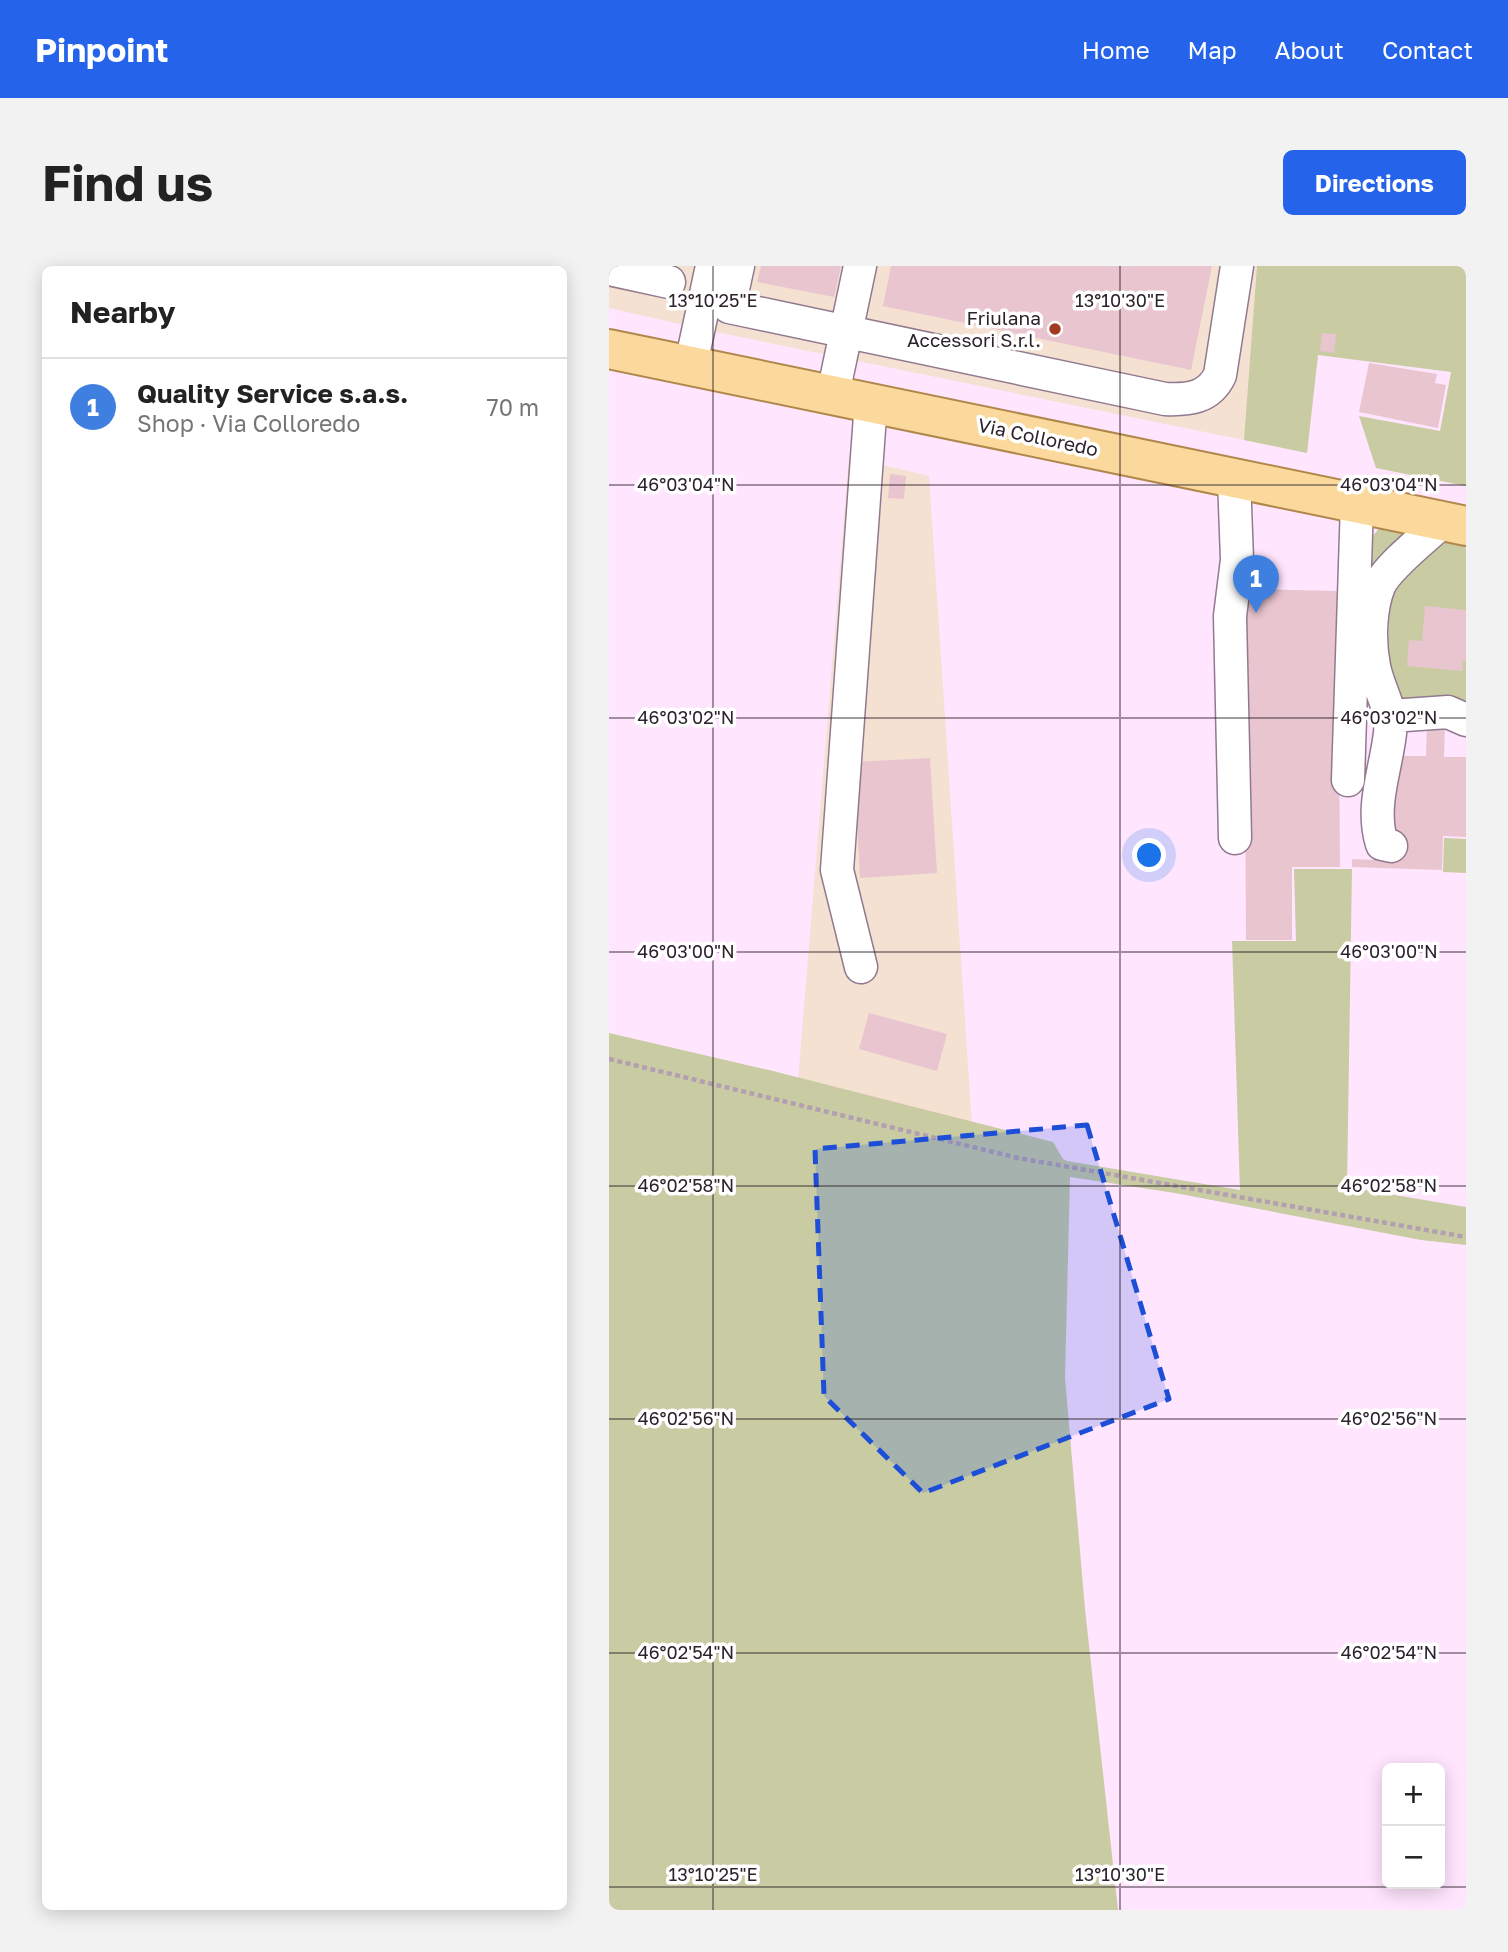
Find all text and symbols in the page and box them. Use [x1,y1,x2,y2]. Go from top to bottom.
text: Pinpoint [35,30,168,69]
text: Home [1082,35,1150,64]
text: Map [1188,35,1237,64]
text: About [1275,35,1344,64]
text: Contact [1382,35,1473,64]
button: Directions [1283,150,1466,215]
text: Find us [42,153,213,212]
text: 13°10'25"E [668,289,758,311]
text: 13°10'30"E [1075,289,1165,311]
text: Nearby [70,294,175,330]
place label: Friulana Accessori S.r.l. [907,306,1041,351]
marker: Friulana Accessori S.r.l. [1047,321,1063,337]
text: Quality Service s.a.s. [137,378,408,409]
text: 1 [87,393,99,421]
text: 70 m [486,393,539,421]
text: Shop · Via Colloredo [137,409,360,437]
street label: Via Colloredo [976,413,1100,460]
text: 46°03'04"N [637,473,735,495]
text: 46°03'04"N [1340,473,1438,495]
pin: 1 [1233,555,1279,613]
text: 46°03'02"N [638,706,734,728]
text: 46°03'02"N [1341,706,1437,728]
your location [1132,838,1166,872]
text: 46°03'00"N [637,940,735,962]
text: 46°03'00"N [1340,940,1438,962]
text: 46°02'58"N [638,1174,734,1196]
text: 46°02'58"N [1341,1174,1437,1196]
text: 46°02'56"N [638,1407,734,1429]
text: 46°02'56"N [1341,1407,1437,1429]
text: 46°02'54"N [638,1641,734,1663]
text: 46°02'54"N [1341,1641,1437,1663]
map controls [1382,1763,1445,1889]
button: + [1382,1763,1445,1826]
button: − [1382,1826,1445,1889]
text: 13°10'25"E [668,1863,758,1885]
text: 13°10'30"E [1075,1863,1165,1885]

